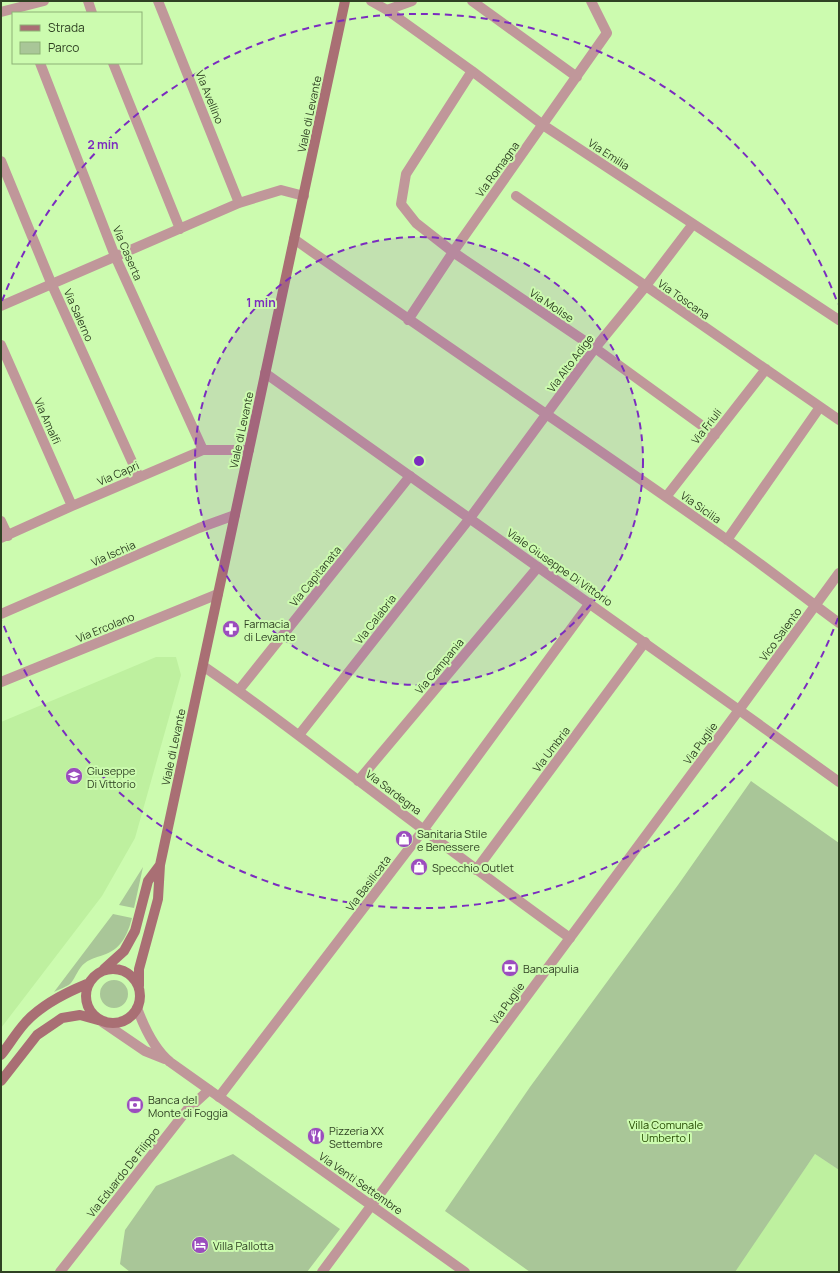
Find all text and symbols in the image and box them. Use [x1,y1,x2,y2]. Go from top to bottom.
legend [12,12,142,64]
text: Strada [48,19,85,36]
text: Parco [48,39,79,56]
street label: Via Avellino [192,68,228,126]
street label: Viale di Levante [294,74,325,154]
street label: Via Emilia [585,135,633,173]
text: 2 min [87,136,119,153]
street label: Via Romagna [472,138,522,200]
street label: Via Caserta [110,223,146,283]
street label: Via Toscana [655,276,713,322]
street label: Via Molise [527,285,578,326]
street label: Via Salerno [61,286,97,344]
text: 1 min [246,294,276,311]
street label: Via Alto Adige [543,331,597,395]
street label: Viale di Levante [226,390,257,470]
street label: Via Amalfi [31,396,65,446]
street label: Via Friuli [687,405,725,447]
centre of rings [412,454,426,468]
street label: Via Capri [95,457,141,489]
street label: Via Sicilia [678,488,724,526]
street label: Viale Giuseppe Di Vittorio [504,525,616,609]
street label: Via Ischia [89,537,137,569]
street label: Via Capitanata [286,543,344,609]
street label: Via Calabria [351,591,399,647]
street label: Vico Salento [756,604,805,664]
street label: Via Ercolano [74,608,137,645]
place label: Farmacia di Levante [244,616,296,644]
pharmacy icon: Farmacia di Levante [221,619,241,639]
street label: Via Campania [411,635,467,697]
street label: Viale di Levante [158,707,189,787]
street label: Via Puglie [680,718,721,767]
street label: Via Umbria [529,723,573,775]
place label: Giuseppe Di Vittorio [87,763,136,791]
school or university icon: Giuseppe Di Vittorio [64,766,84,786]
street label: Via Sardegna [363,766,425,818]
place label: Sanitaria Stile e Benessere [417,826,488,854]
shop icon: Sanitaria Stile e Benessere [394,829,414,849]
street label: Via Basilicata [342,852,394,914]
shop icon: Specchio Outlet [409,857,429,877]
place label: Specchio Outlet [432,860,514,875]
bank icon: Bancapulia [500,958,520,978]
place label: Bancapulia [523,961,579,976]
street label: Via Puglie [487,978,528,1027]
place label: Banca del Monte di Foggia [148,1092,228,1120]
bank icon: Banca del Monte di Foggia [125,1095,145,1115]
park label: Villa Comunale Umberto I [629,1117,704,1145]
street label: Via Eduardo De Filippo [83,1123,163,1220]
place label: Pizzeria XX Settembre [329,1123,384,1151]
restaurant icon: Pizzeria XX Settembre [306,1126,326,1146]
street label: Via Venti Settembre [316,1148,406,1218]
hotel icon: Villa Pallotta [190,1235,210,1255]
place label: Villa Pallotta [213,1238,274,1253]

